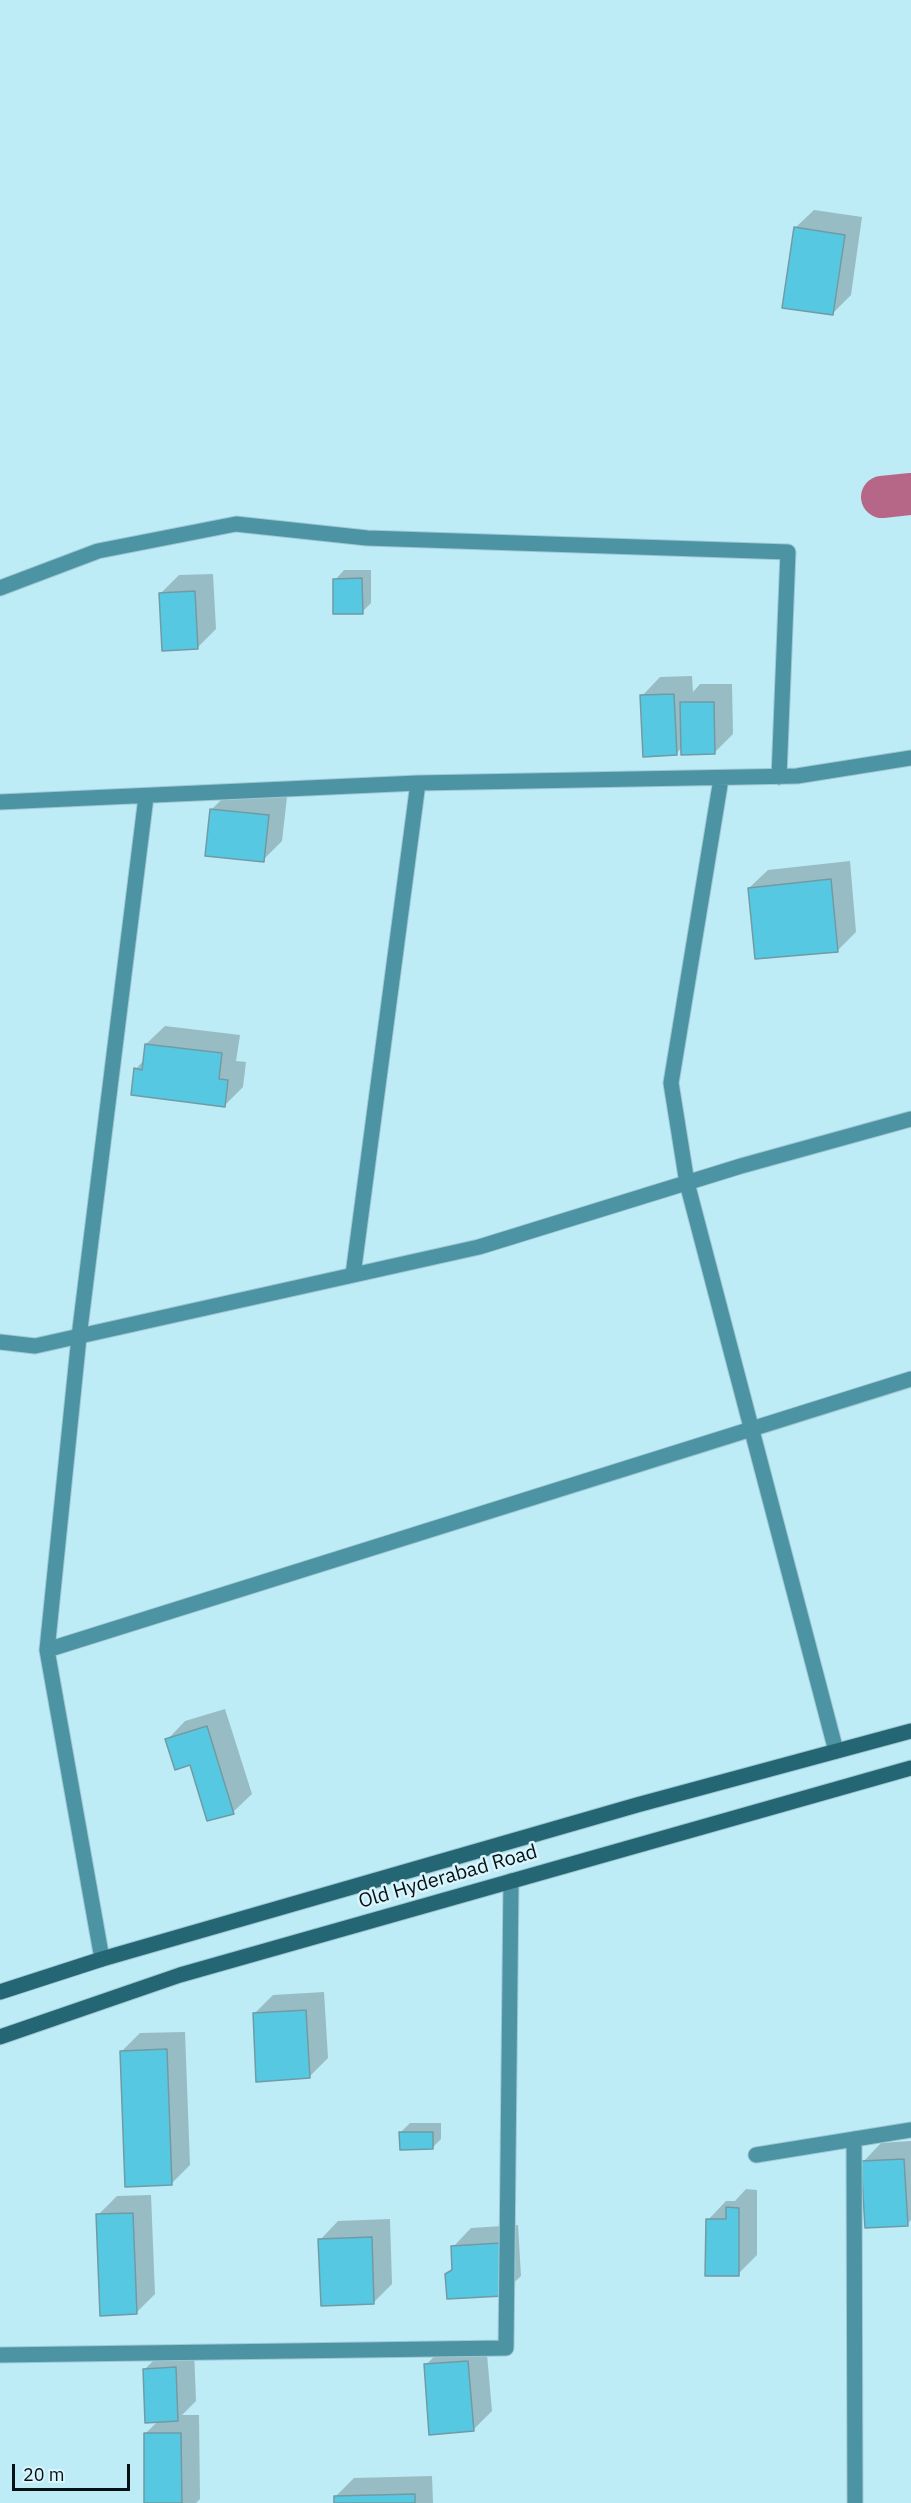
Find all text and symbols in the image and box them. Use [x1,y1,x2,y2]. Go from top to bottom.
street label: Old Hyderabad Road [356,1840,540,1914]
scale bar [15,2452,134,2490]
text: 20 m [23,2463,65,2486]

